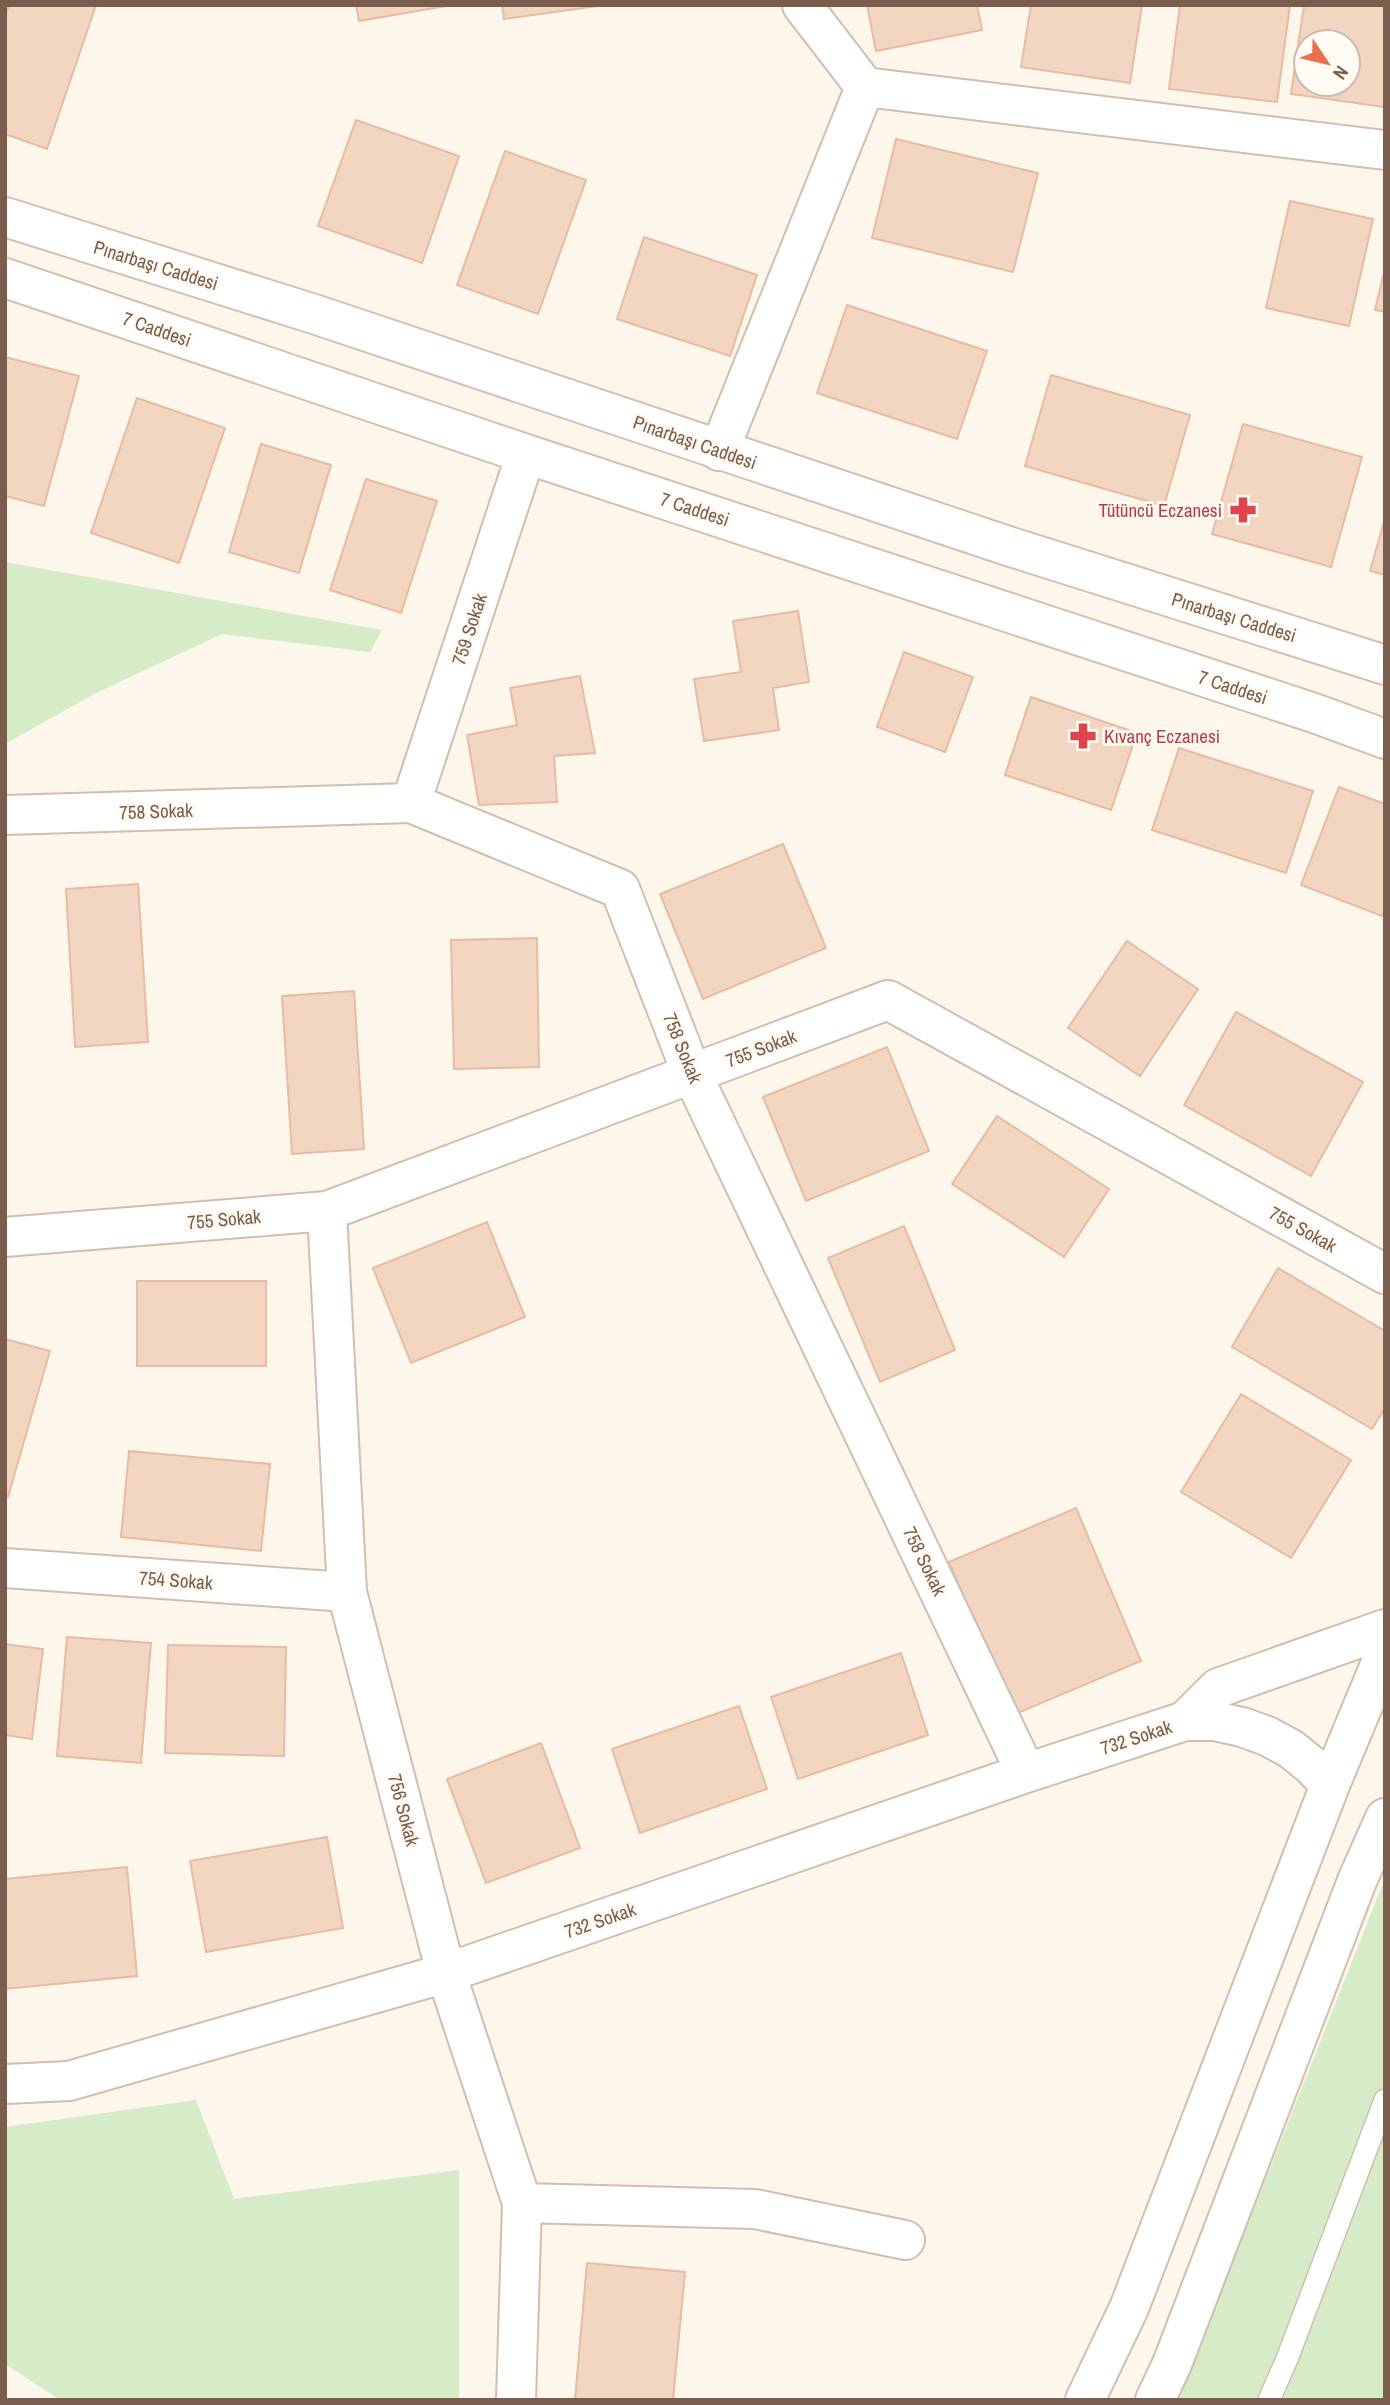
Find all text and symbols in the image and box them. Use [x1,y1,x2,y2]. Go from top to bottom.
north arrow [1292,28,1362,98]
text: N [1327,61,1355,85]
street label: Pınarbaşı Caddesi [90,234,222,296]
street label: 7 Caddesi [119,305,195,353]
street label: Pınarbaşı Caddesi [630,409,760,475]
street label: 7 Caddesi [657,486,733,532]
pharmacy icon: Tütüncü Eczanesi [1228,495,1258,525]
place label: Tütüncü Eczanesi [1099,497,1222,523]
street label: Pınarbaşı Caddesi [1168,586,1300,648]
street label: 759 Sokak [445,590,493,668]
street label: 7 Caddesi [1195,664,1271,710]
pharmacy icon: Kıvanç Eczanesi [1068,721,1098,751]
place label: Kıvanç Eczanesi [1104,723,1220,749]
street label: 758 Sokak [119,797,193,825]
street label: 758 Sokak [657,1009,709,1087]
street label: 755 Sokak [722,1023,800,1073]
street label: 755 Sokak [1264,1200,1342,1258]
street label: 755 Sokak [186,1203,262,1235]
street label: 758 Sokak [897,1522,953,1600]
street label: 754 Sokak [138,1564,214,1596]
street label: 732 Sokak [1097,1713,1175,1761]
street label: 756 Sokak [382,1771,426,1849]
street label: 732 Sokak [561,1896,639,1944]

